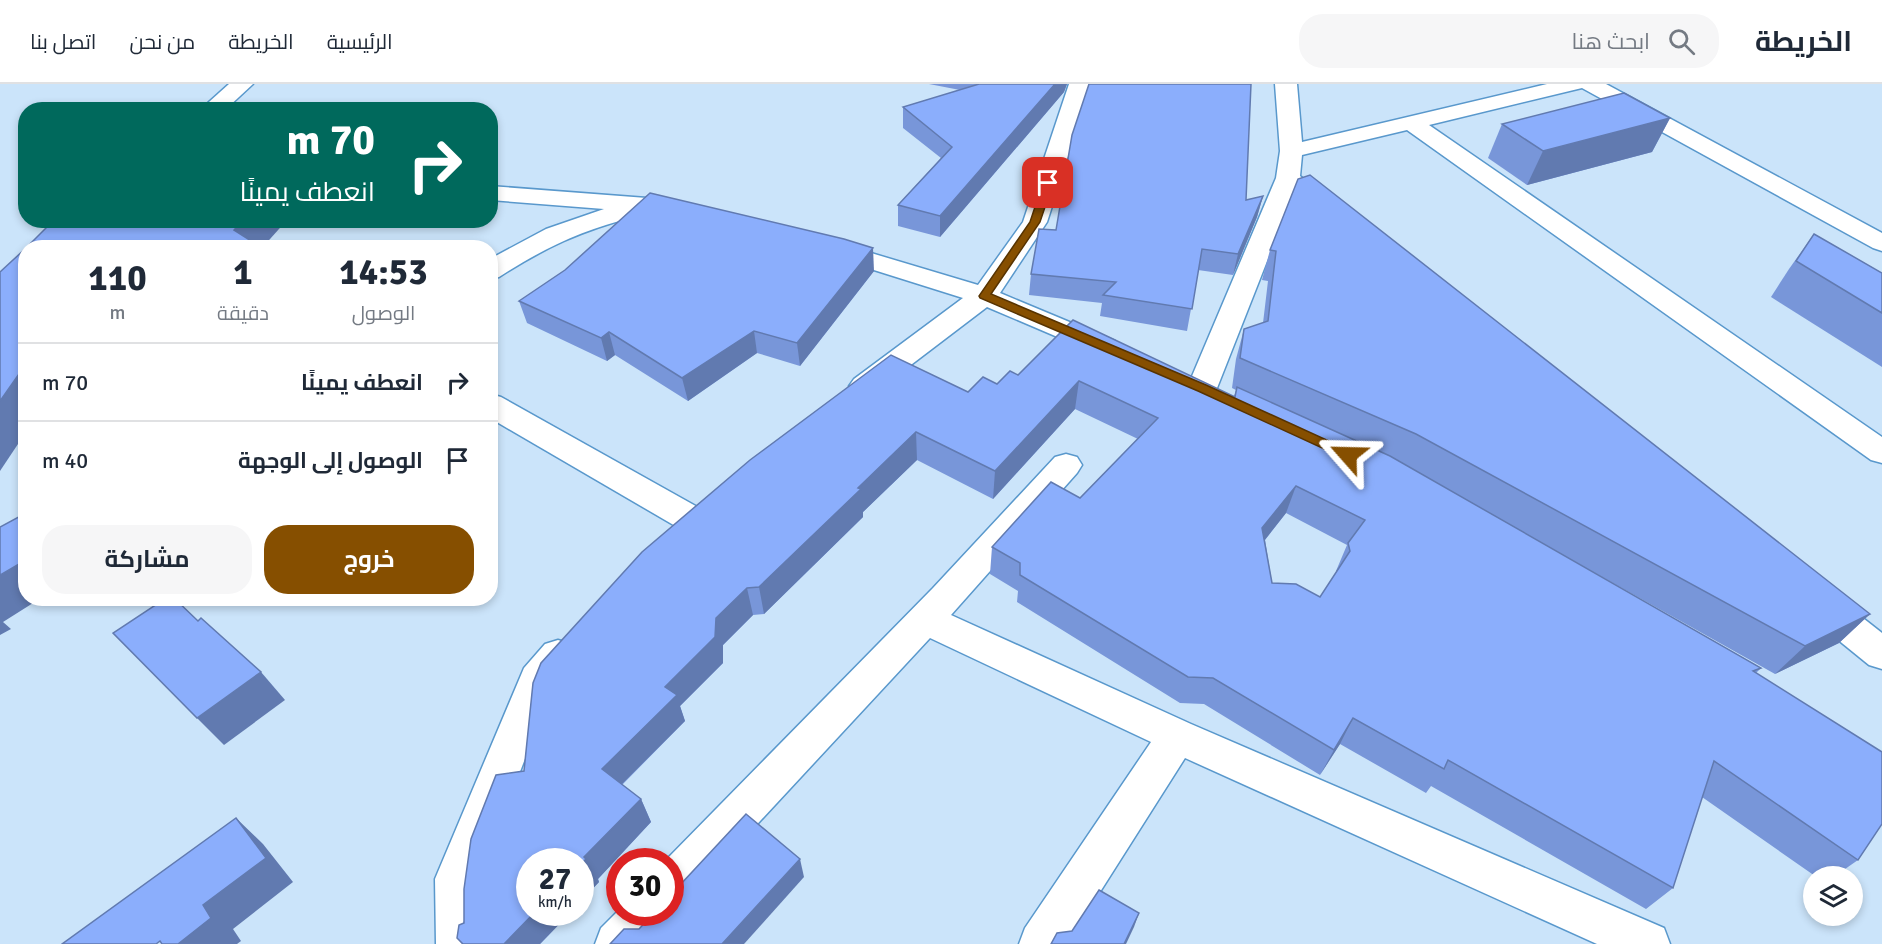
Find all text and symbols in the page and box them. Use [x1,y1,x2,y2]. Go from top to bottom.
search box [1299,14,1719,68]
icon: search [1665,25,1698,58]
text: الخريطة [1755,25,1852,59]
text: ابحث هنا [1572,28,1650,55]
text: اتصل بنا [30,29,96,55]
text: من نحن [129,29,195,55]
text: الخريطة [228,29,294,55]
text: الرئيسية [327,29,393,55]
text: 70 m [286,115,375,166]
icon: right [396,126,474,204]
pin [1022,157,1073,208]
icon: arrive [1031,166,1064,199]
text: انعطف يمينًا [239,176,375,209]
text: 1 [233,250,253,295]
text: 14:53 [339,250,428,295]
text: 110 [88,256,147,301]
text: m [110,300,125,325]
text: دقيقة [217,301,269,326]
text: الوصول [352,301,415,326]
icon: right [441,366,474,399]
text: 70 m [42,369,88,396]
text: انعطف يمينًا [301,369,423,396]
position arrow [1316,423,1380,487]
icon: arrive [441,444,474,477]
text: 40 m [42,447,88,474]
text: الوصول إلى الوجهة [238,447,423,474]
button: مشاركة [42,525,252,594]
button: خروج [264,525,474,594]
speed limit sign: 30 [606,848,684,926]
text: 27 [539,861,571,898]
map controls [1803,866,1863,926]
button: layers [1803,866,1863,926]
text: km/h [538,893,572,911]

